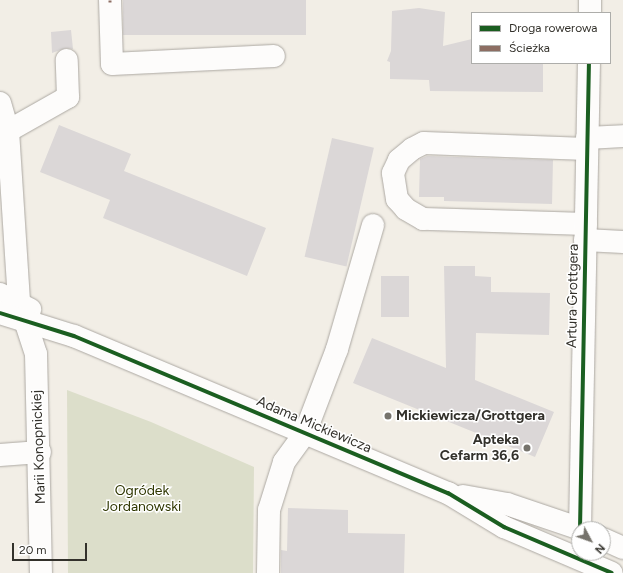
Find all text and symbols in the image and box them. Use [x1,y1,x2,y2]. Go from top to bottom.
legend [471,12,611,64]
text: Droga rowerowa [509,21,597,35]
text: Ścieżka [509,41,550,55]
street label: Artura Grottgera [564,244,582,348]
street label: Marii Konopnickiej [29,389,49,505]
street label: Adama Mickiewicza [254,393,374,457]
place label: Mickiewicza/Grottgera [396,408,545,424]
marker: Mickiewicza/Grottgera [383,411,393,421]
place label: Apteka Cefarm 36,6 [440,432,519,464]
marker: Apteka Cefarm 36,6 [522,443,532,453]
park label: Ogródek Jordanowski [103,483,181,516]
north arrow [571,521,611,561]
scale bar [14,535,89,561]
text: N [592,541,607,556]
text: 20 m [19,543,47,557]

